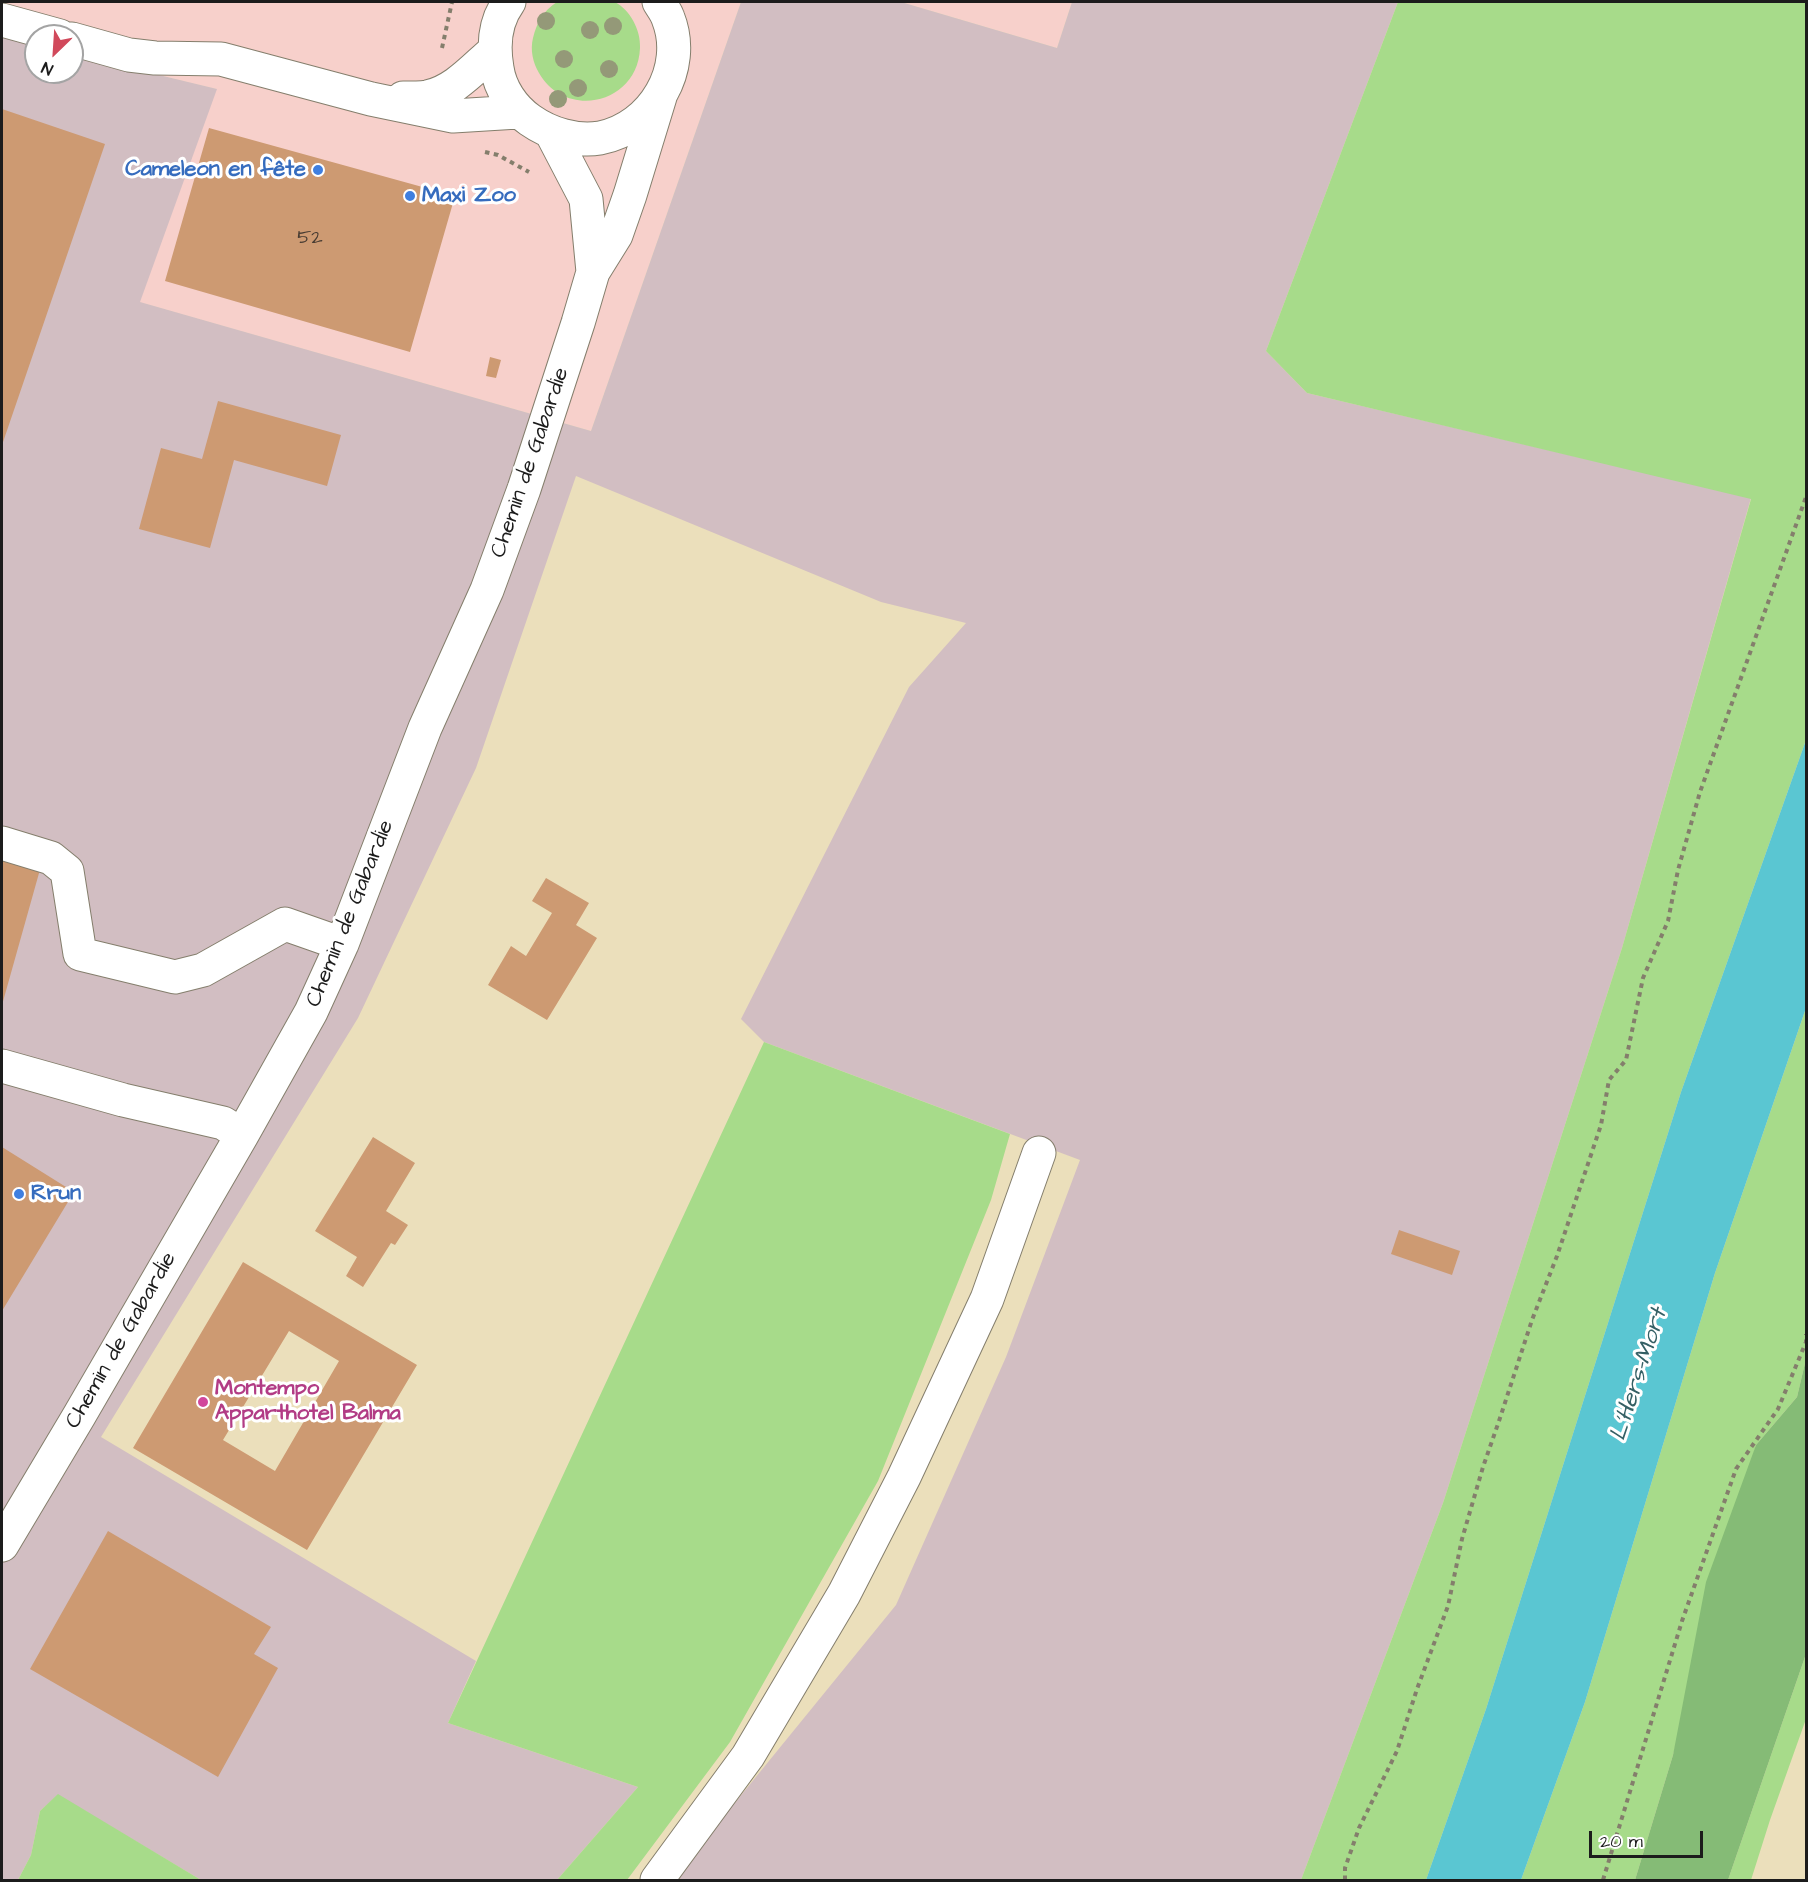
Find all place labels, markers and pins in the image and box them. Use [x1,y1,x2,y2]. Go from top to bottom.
place label: Cameleon en fête [125,157,306,183]
marker: Cameleon en fête [311,163,325,177]
place label: Maxi Zoo [422,183,516,209]
marker: Maxi Zoo [403,189,417,203]
place label: Rrun [31,1181,81,1207]
marker: Rrun [12,1187,26,1201]
place label: Montempo Apparthotel Balma [215,1376,401,1428]
marker: Montempo Apparthotel Balma [196,1395,210,1409]

